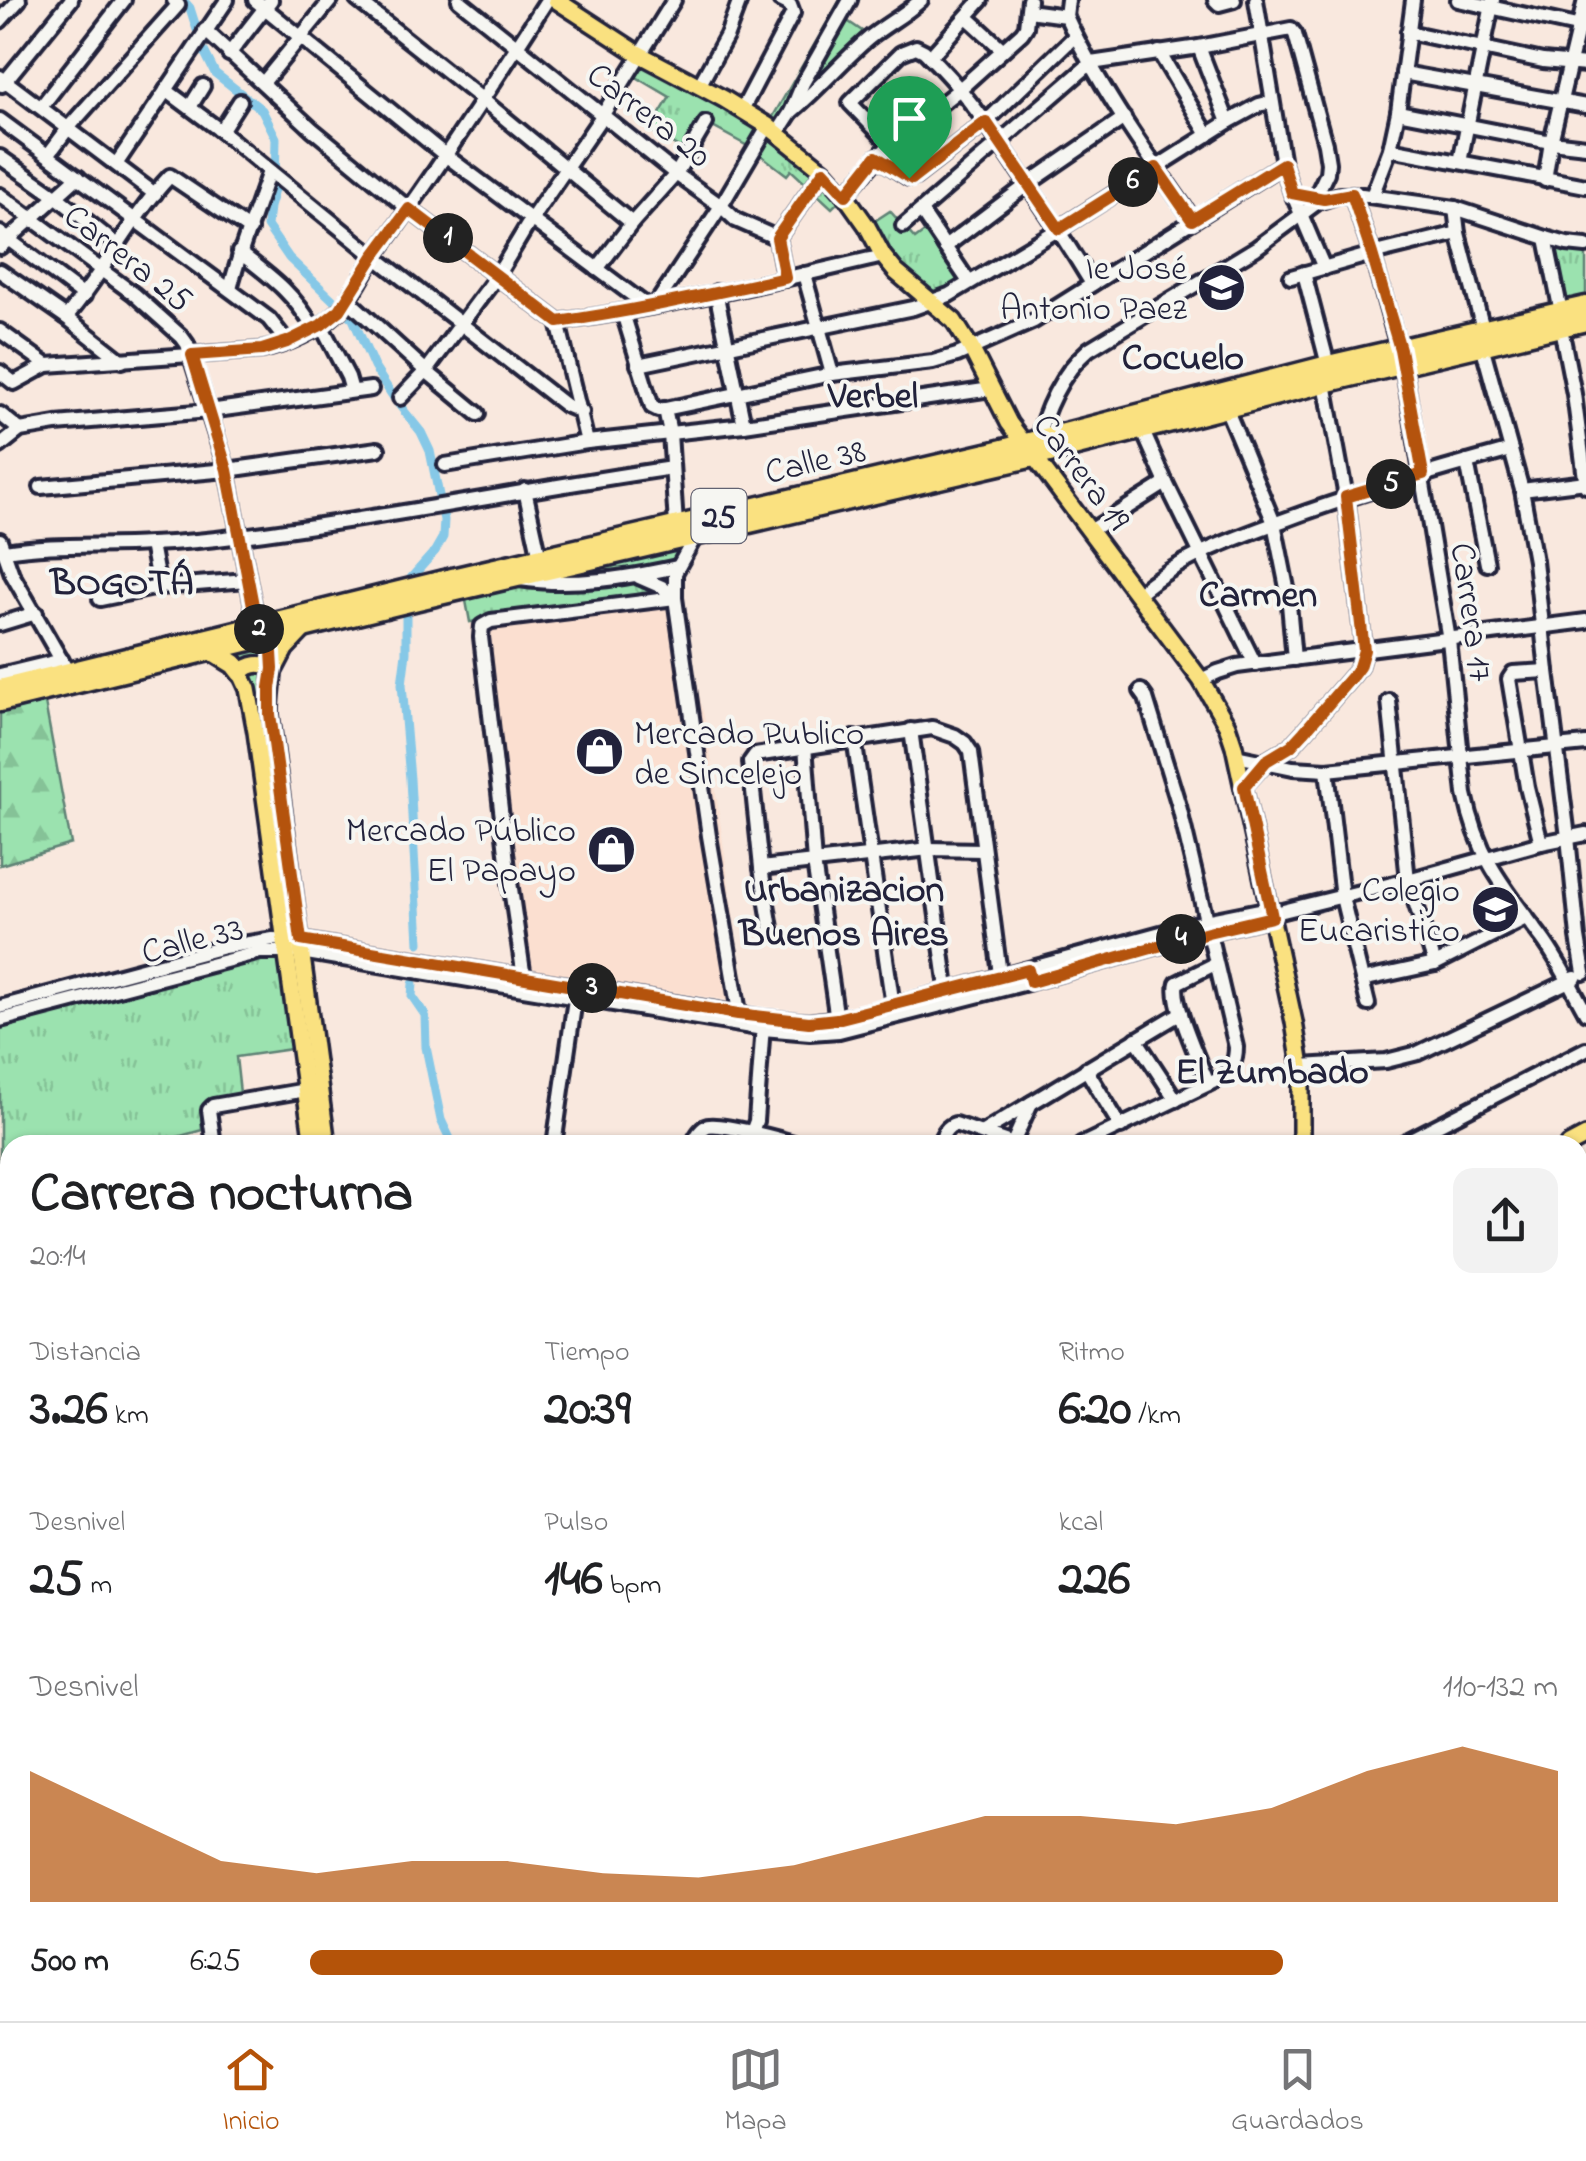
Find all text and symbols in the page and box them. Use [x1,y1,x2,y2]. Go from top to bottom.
street label: Carrera 20 [574,52,721,182]
pin [867,76,952,179]
icon: arrive [882,91,937,146]
pin: 6 [1108,157,1158,207]
text: 6 [1127,161,1139,202]
street label: Carrera 25 [51,193,202,326]
pin: 1 [423,213,473,263]
text: 1 [444,217,452,258]
place label: Ie José Antonio Paez [1000,245,1187,336]
school or university icon: Ie José Antonio Paez [1196,261,1248,313]
district label: Cocuelo [1122,332,1244,388]
district label: Verbel [827,370,918,426]
street label: Carrera 19 [1019,404,1142,543]
street label: Calle 38 [760,427,871,500]
pin: 5 [1366,459,1416,509]
text: 5 [1383,463,1399,504]
road number: 25 [692,489,746,543]
street label: Carrera 17 [1435,540,1504,685]
district label: BOGOTÁ [48,557,194,613]
district label: Carmen [1199,569,1317,625]
pin: 2 [234,604,284,654]
text: 2 [252,608,266,649]
place label: Mercado Publico de Sincelejo [634,710,864,801]
shop icon: Mercado Publico de Sincelejo [573,726,625,778]
place label: Mercado Público El Papayo [346,807,576,898]
shop icon: Mercado Público El Papayo [585,823,637,875]
district label: Urbanizacion Buenos Aires [737,864,949,964]
place label: Colegio Eucaristico [1298,867,1460,958]
school or university icon: Colegio Eucaristico [1469,883,1521,935]
street label: Calle 33 [137,905,249,980]
pin: 4 [1156,914,1206,964]
text: 4 [1175,918,1187,959]
pin: 3 [567,963,617,1013]
text: 3 [586,967,598,1008]
district label: El Zumbado [1175,1046,1369,1102]
text: Carrera nocturna [30,1156,413,1236]
button: share [1453,1168,1558,1273]
text: 20:14 [30,1234,86,1281]
text: Distancia [30,1333,141,1374]
text: Tiempo [544,1333,629,1374]
text: Ritmo [1059,1333,1125,1374]
text: 3.26 [30,1374,108,1447]
text: 20:39 [544,1374,631,1447]
text: 6:20 [1059,1374,1131,1447]
text: km [108,1396,149,1437]
text: /km [1131,1396,1181,1437]
text: Desnivel [30,1503,125,1544]
text: Pulso [544,1503,608,1544]
text: kcal [1059,1503,1103,1544]
text: 25 [30,1544,83,1617]
text: 146 [544,1544,603,1617]
text: 226 [1059,1544,1130,1617]
text: m [83,1566,112,1607]
text: bpm [603,1566,662,1607]
text: Desnivel [30,1665,139,1712]
text: 110–132 m [1442,1665,1558,1712]
text: 500 m [30,1939,109,1986]
text: 6:25 [190,1939,241,1986]
tab: Inicio [222,2042,280,2143]
tab: Mapa [724,2042,787,2143]
tab: Guardados [1231,2042,1364,2143]

